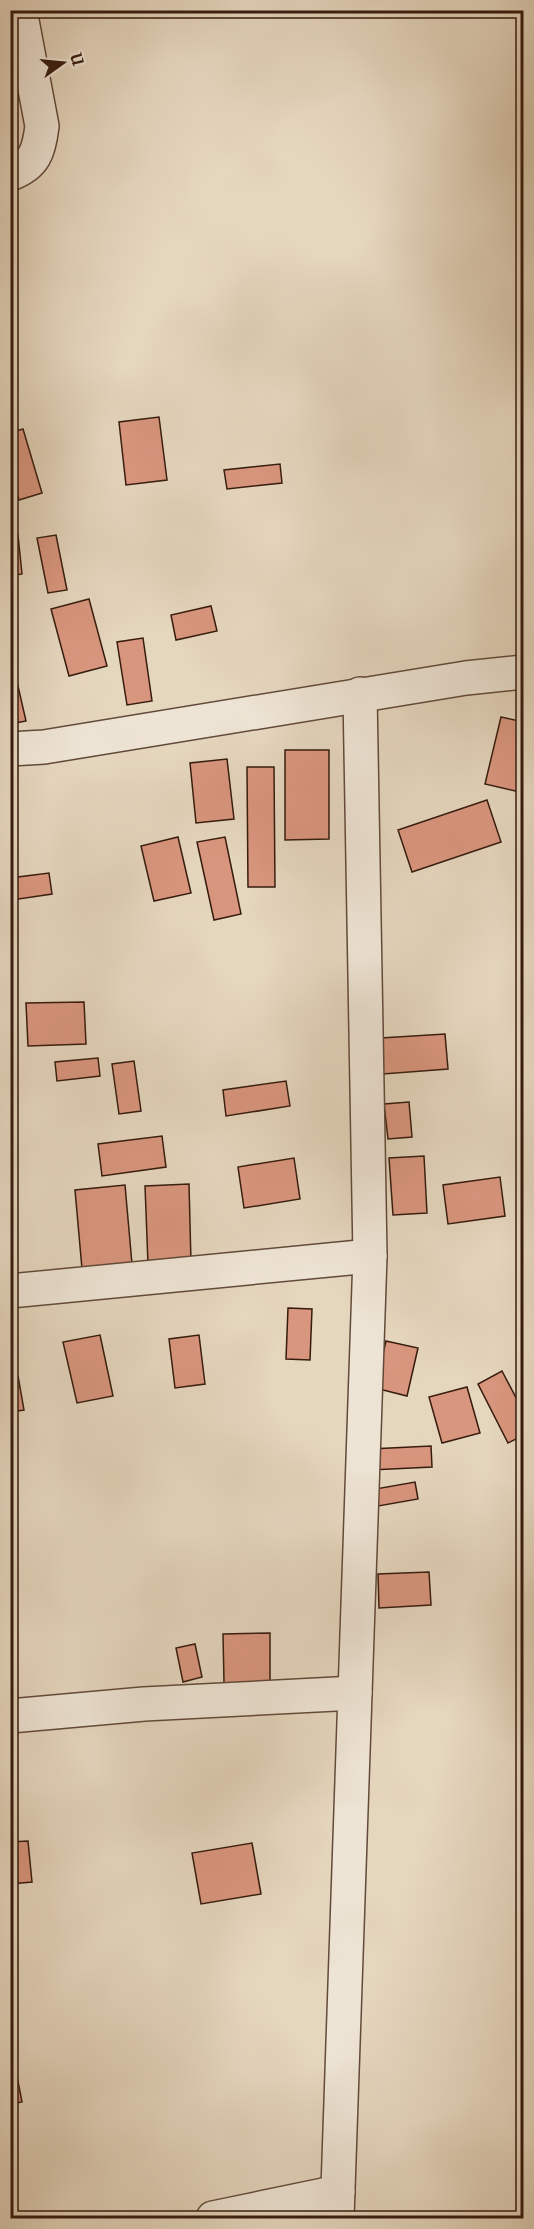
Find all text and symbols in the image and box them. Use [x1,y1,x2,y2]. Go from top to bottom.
north arrow [33,33,93,93]
text: U [66,50,88,68]

